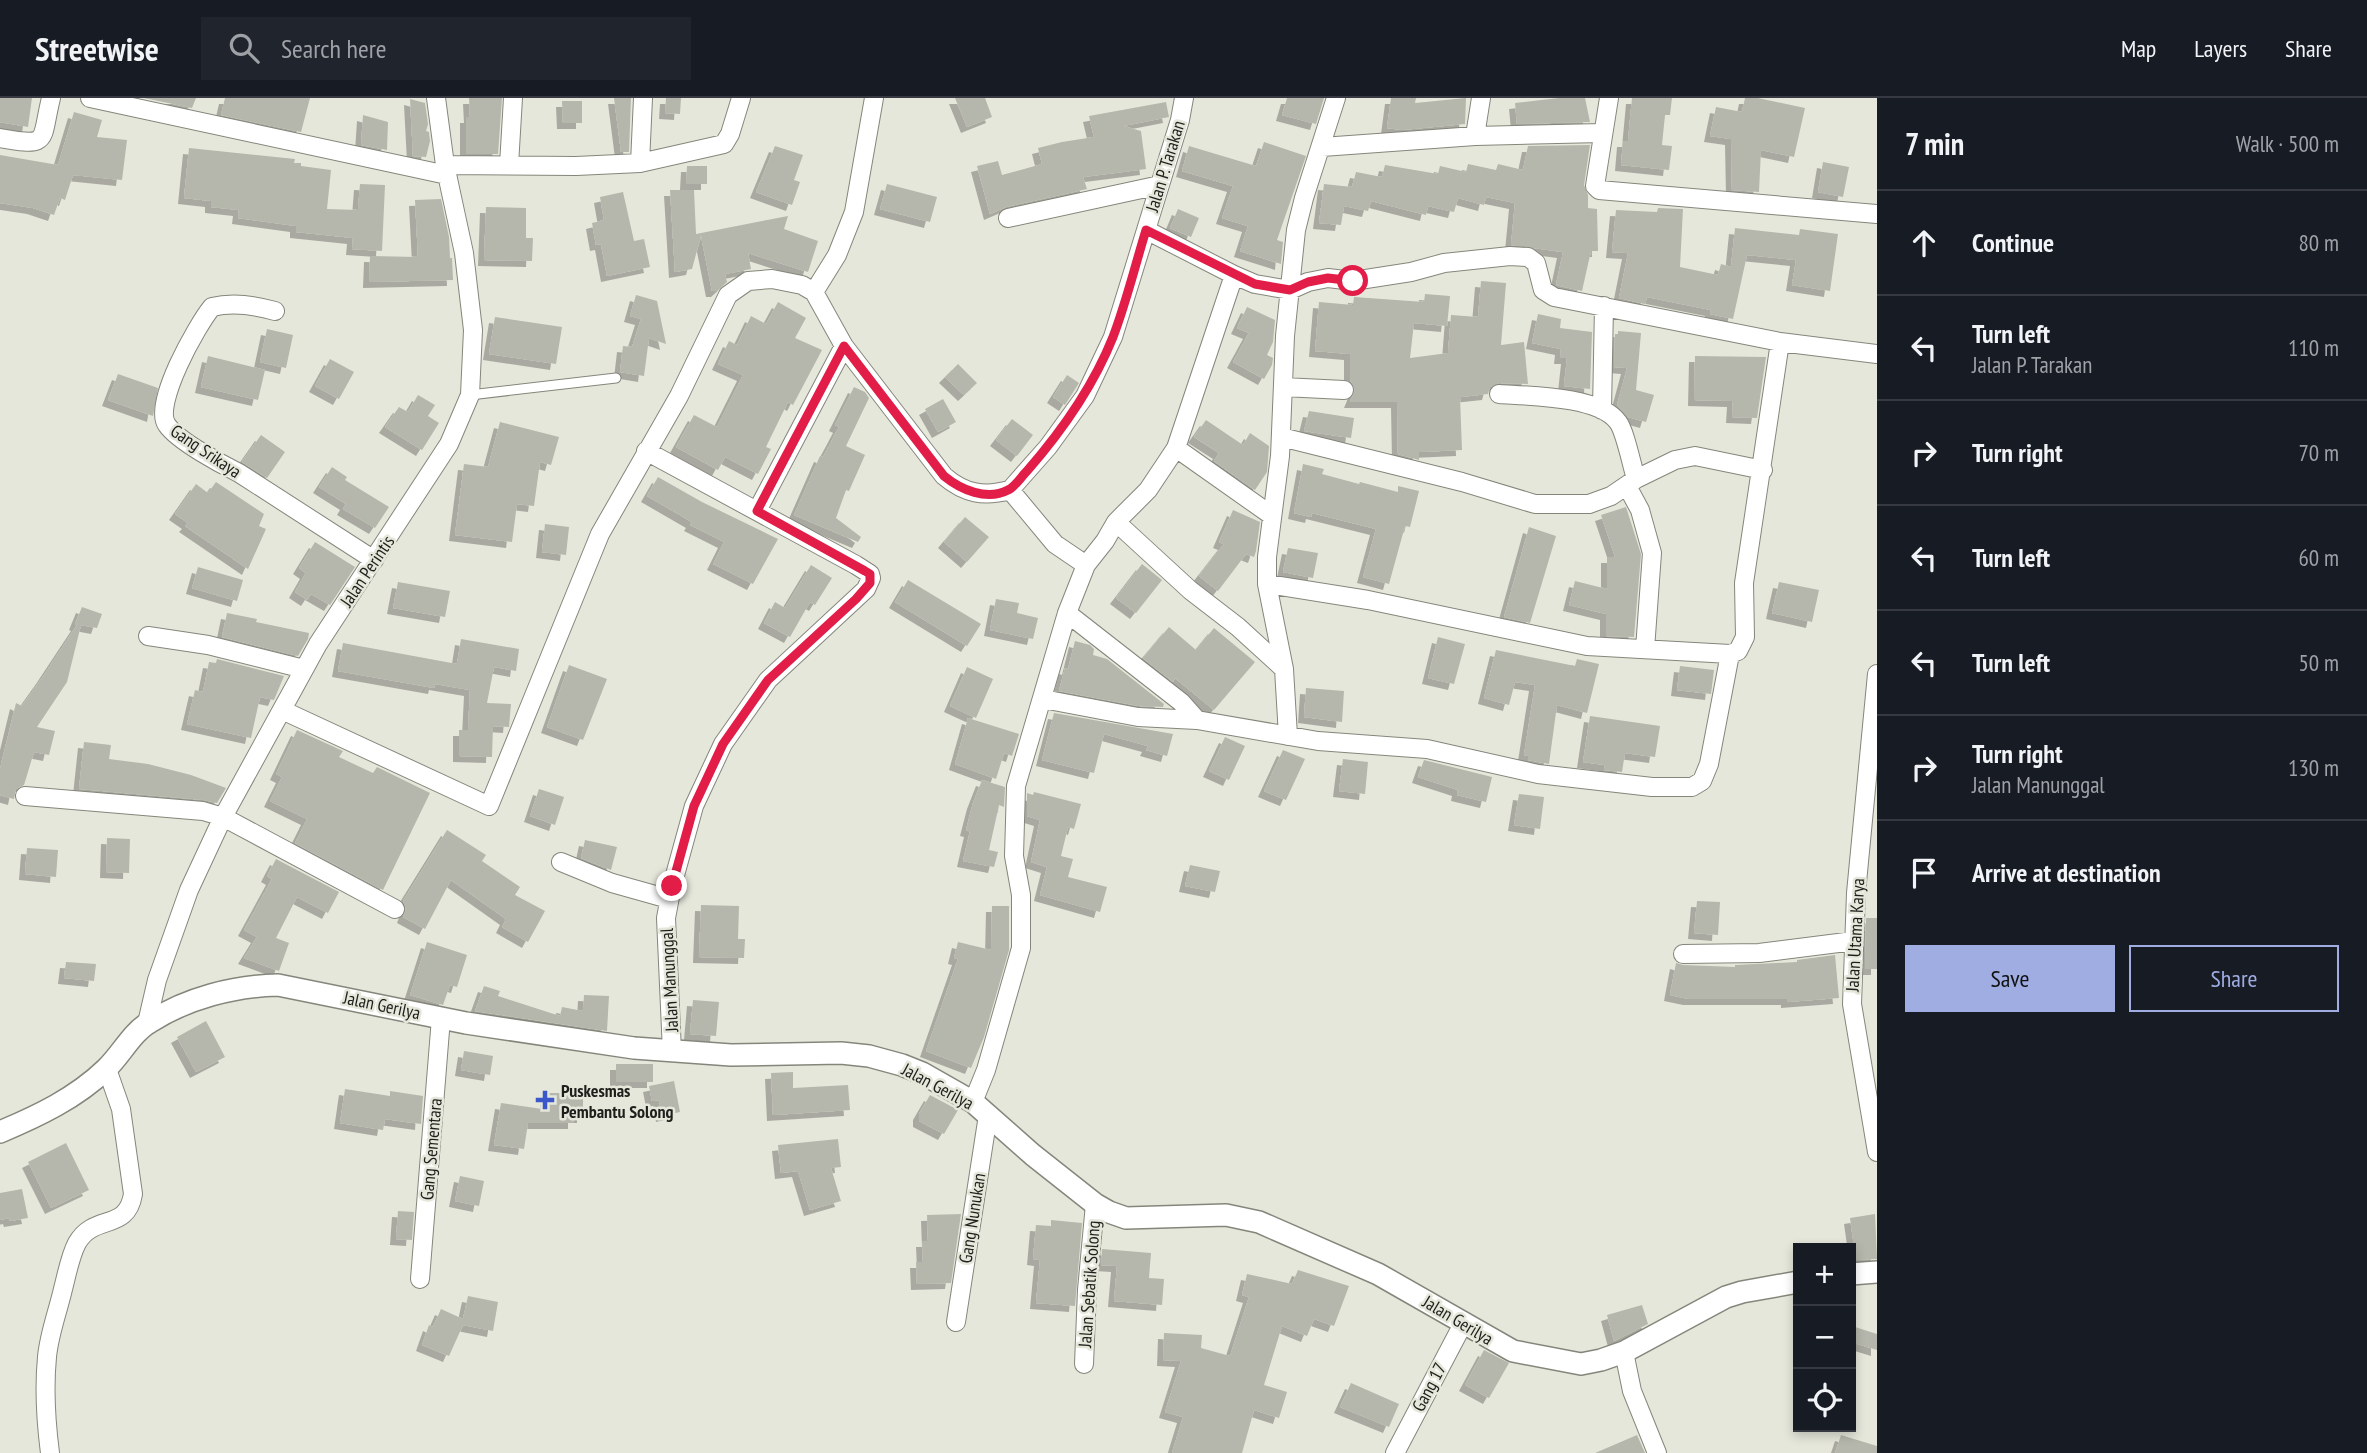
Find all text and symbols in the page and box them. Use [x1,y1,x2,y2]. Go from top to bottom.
search box [201,17,691,80]
text: Streetwise [35,27,159,70]
icon: search [225,29,263,67]
text: Search here [281,32,387,65]
text: Map [2121,33,2156,64]
text: Layers [2194,33,2247,64]
text: Share [2285,33,2332,64]
street label: Jalan P. Tarakan [1140,118,1190,215]
text: 7 min [1905,124,1964,163]
text: Walk · 500 m [2236,129,2339,158]
icon: ahead [1905,224,1943,262]
text: Continue [1972,226,2054,259]
text: 80 m [2298,228,2339,257]
route start [1337,265,1368,296]
text: Turn left [1972,317,2050,350]
icon: left [1905,329,1943,367]
text: 110 m [2288,333,2339,362]
text: Jalan P. Tarakan [1972,350,2092,379]
street label: Gang Srikaya [166,419,246,483]
icon: right [1905,434,1943,472]
text: Turn right [1972,436,2063,469]
text: 70 m [2298,438,2339,467]
street label: Jalan Perintis [334,531,399,612]
icon: left [1905,539,1943,577]
text: Turn left [1972,541,2050,574]
text: 60 m [2298,543,2339,572]
icon: left [1905,644,1943,682]
text: Turn left [1972,646,2050,679]
text: 50 m [2298,648,2339,677]
text: Turn right [1972,737,2063,770]
icon: right [1905,749,1943,787]
text: 130 m [2288,753,2339,782]
text: Jalan Manunggal [1972,770,2105,799]
icon: arrive [1905,854,1943,892]
text: Arrive at destination [1972,856,2161,889]
route end [656,870,687,901]
street label: Jalan Utama Karya [1840,878,1869,993]
street label: Jalan Manunggal [655,927,683,1033]
button: Save [1905,945,2115,1012]
button: Share [2129,945,2339,1012]
street label: Jalan Gerilya [341,985,423,1024]
street label: Jalan Gerilya [897,1057,978,1114]
place label: Puskesmas Pembantu Solong [561,1079,674,1123]
marker: Puskesmas Pembantu Solong [535,1090,555,1110]
street label: Gang Sementara [415,1097,447,1201]
street label: Gang Nunukan [954,1171,990,1265]
street label: Jalan Sebatik Solong [1073,1220,1105,1349]
map controls [1793,1243,1856,1432]
button: + [1793,1243,1856,1306]
street label: Jalan Gerilya [1418,1290,1497,1350]
button: − [1793,1306,1856,1369]
street label: Gang 17 [1407,1359,1451,1415]
button: locate [1793,1369,1856,1432]

